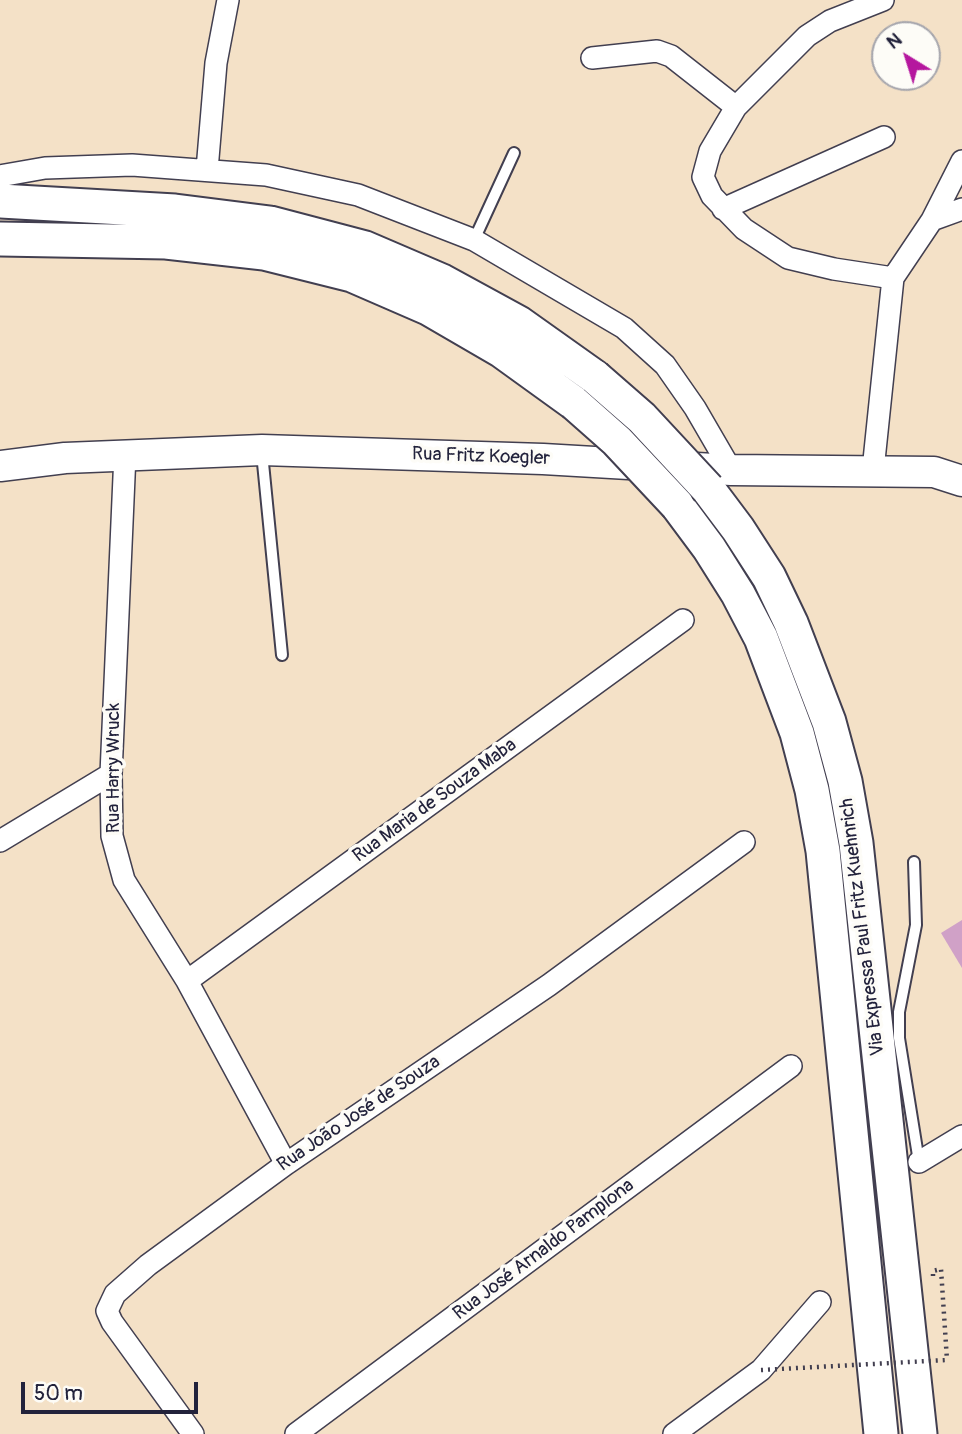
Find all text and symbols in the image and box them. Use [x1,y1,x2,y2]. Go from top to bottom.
north arrow [871,21,941,91]
text: N [882,28,907,54]
street label: Rua Fritz Koegler [412,443,550,471]
street label: Rua Harry Wruck [103,703,125,833]
street label: Rua Maria de Souza Maba [349,734,521,868]
street label: Via Expressa Paul Fritz Kuehnrich [836,797,890,1057]
street label: Rua João José de Souza [273,1051,445,1177]
street label: Rua José Arnaldo Pamplona [449,1175,639,1325]
scale bar [24,1368,201,1412]
text: 50 m [34,1380,83,1407]

